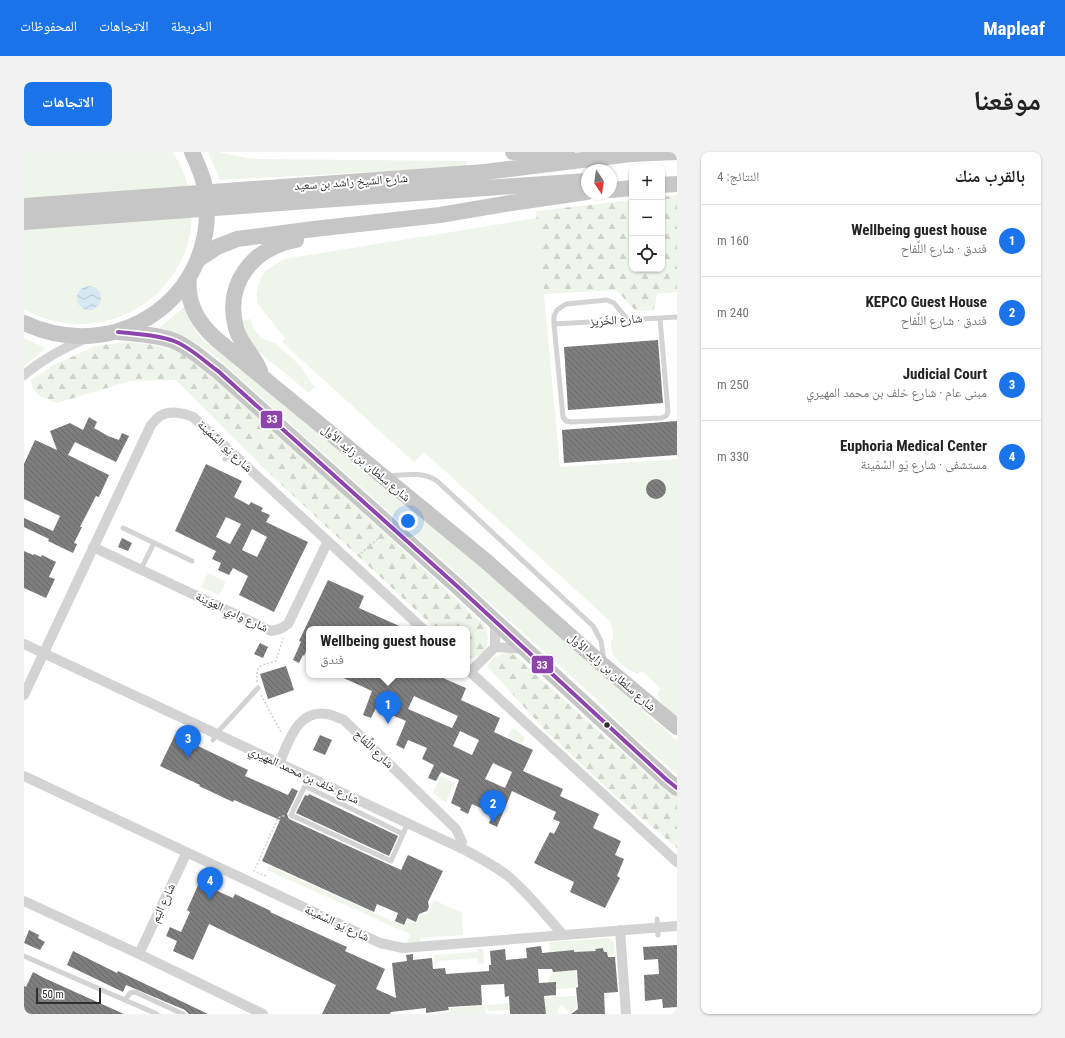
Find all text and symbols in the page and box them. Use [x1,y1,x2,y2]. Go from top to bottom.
text: Mapleaf [983,17,1045,40]
text: المحفوظات [20,18,77,34]
text: الاتجاهات [99,18,149,34]
text: الخريطة [171,18,212,34]
button: الاتجاهات [24,82,112,126]
text: موقعنا [973,84,1041,117]
north arrow [581,164,617,200]
map controls [629,164,665,272]
button: + [629,164,665,200]
text: بالقرب منك [955,166,1025,186]
text: النتائج: 4 [717,169,759,184]
street label: شارع الشيخ راشد بن سعيد [294,171,408,194]
button: − [629,200,665,236]
text: Wellbeing guest house [851,221,987,239]
text: 160 m [717,233,749,248]
text: 1 [1009,233,1015,248]
button: locate [629,236,665,272]
text: فندق · شارع اللِّفاح [901,241,987,256]
text: KEPCO Guest House [866,293,987,311]
text: 240 m [717,305,749,320]
text: 2 [1009,305,1015,320]
street label: شارع الخّرَيز [588,311,643,330]
text: فندق · شارع اللِّفاح [901,313,987,328]
text: Judicial Court [903,365,987,383]
text: 250 m [717,377,749,392]
text: 3 [1009,377,1015,392]
text: مبنى عام · شارع خلف بن محمد المهيري [806,385,987,400]
line badge: 33 [260,410,283,429]
text: 33 [266,413,278,426]
street label: شارع يَو السِّمَينة [194,417,255,476]
street label: شارع سلطان بن زايد الأول [318,422,413,505]
text: Euphoria Medical Center [840,437,987,455]
text: 330 m [717,449,749,464]
text: 4 [1009,449,1015,464]
text: مستشفى · شارع يَو السِّمَينة [861,457,987,472]
your location [398,511,418,531]
street label: شارع وادِي العِوَينة [192,589,270,638]
popup [306,626,470,678]
street label: شارع سلطان بن زايد الأول [565,630,659,715]
text: Wellbeing guest house [320,632,456,650]
text: فندق [320,652,344,667]
line badge: 33 [531,655,554,674]
text: 33 [536,659,548,672]
pin: 1 [375,691,401,724]
unlabelled marker [602,720,612,730]
pin: 3 [175,725,201,758]
street label: شارع اللِّفاح [351,726,397,772]
street label: شارع خلف بن محمد المهيري [245,743,361,810]
pin: 2 [480,790,506,823]
pin: 4 [197,867,223,900]
street label: شارع اليَم [148,881,179,925]
street label: شارع يَو السِّمَينة [302,902,372,945]
scale bar [36,986,101,1005]
text: 50 m [42,988,64,1001]

